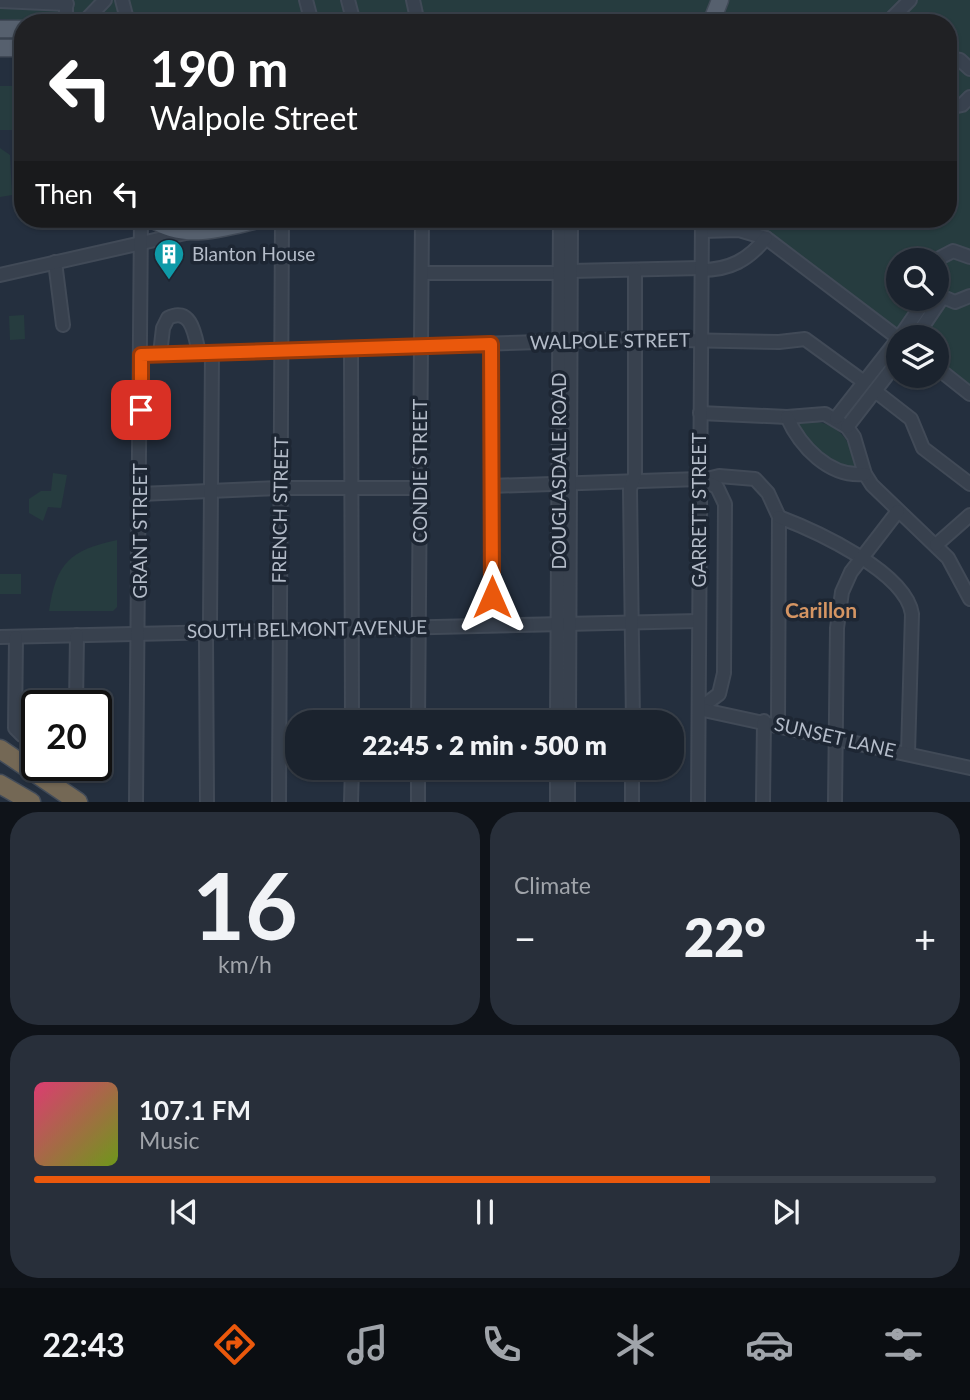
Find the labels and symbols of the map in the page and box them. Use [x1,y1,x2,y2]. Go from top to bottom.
building icon: Blanton House [152,237,186,281]
place label: Blanton House [192,242,315,265]
street label: WALPOLE STREET [530,328,690,353]
street label: DOUGLASDALE ROAD [547,373,570,569]
pin [111,380,171,440]
street label: CONDIE STREET [408,399,431,543]
street label: GARRETT STREET [687,433,710,587]
street label: FRENCH STREET [267,436,292,584]
street label: GRANT STREET [128,463,151,599]
position arrow [455,560,529,634]
district label: Carillon [785,597,857,622]
street label: SOUTH BELMONT AVENUE [187,615,427,642]
speed limit sign: 20 [21,690,112,781]
street label: SUNSET LANE [772,711,898,762]

